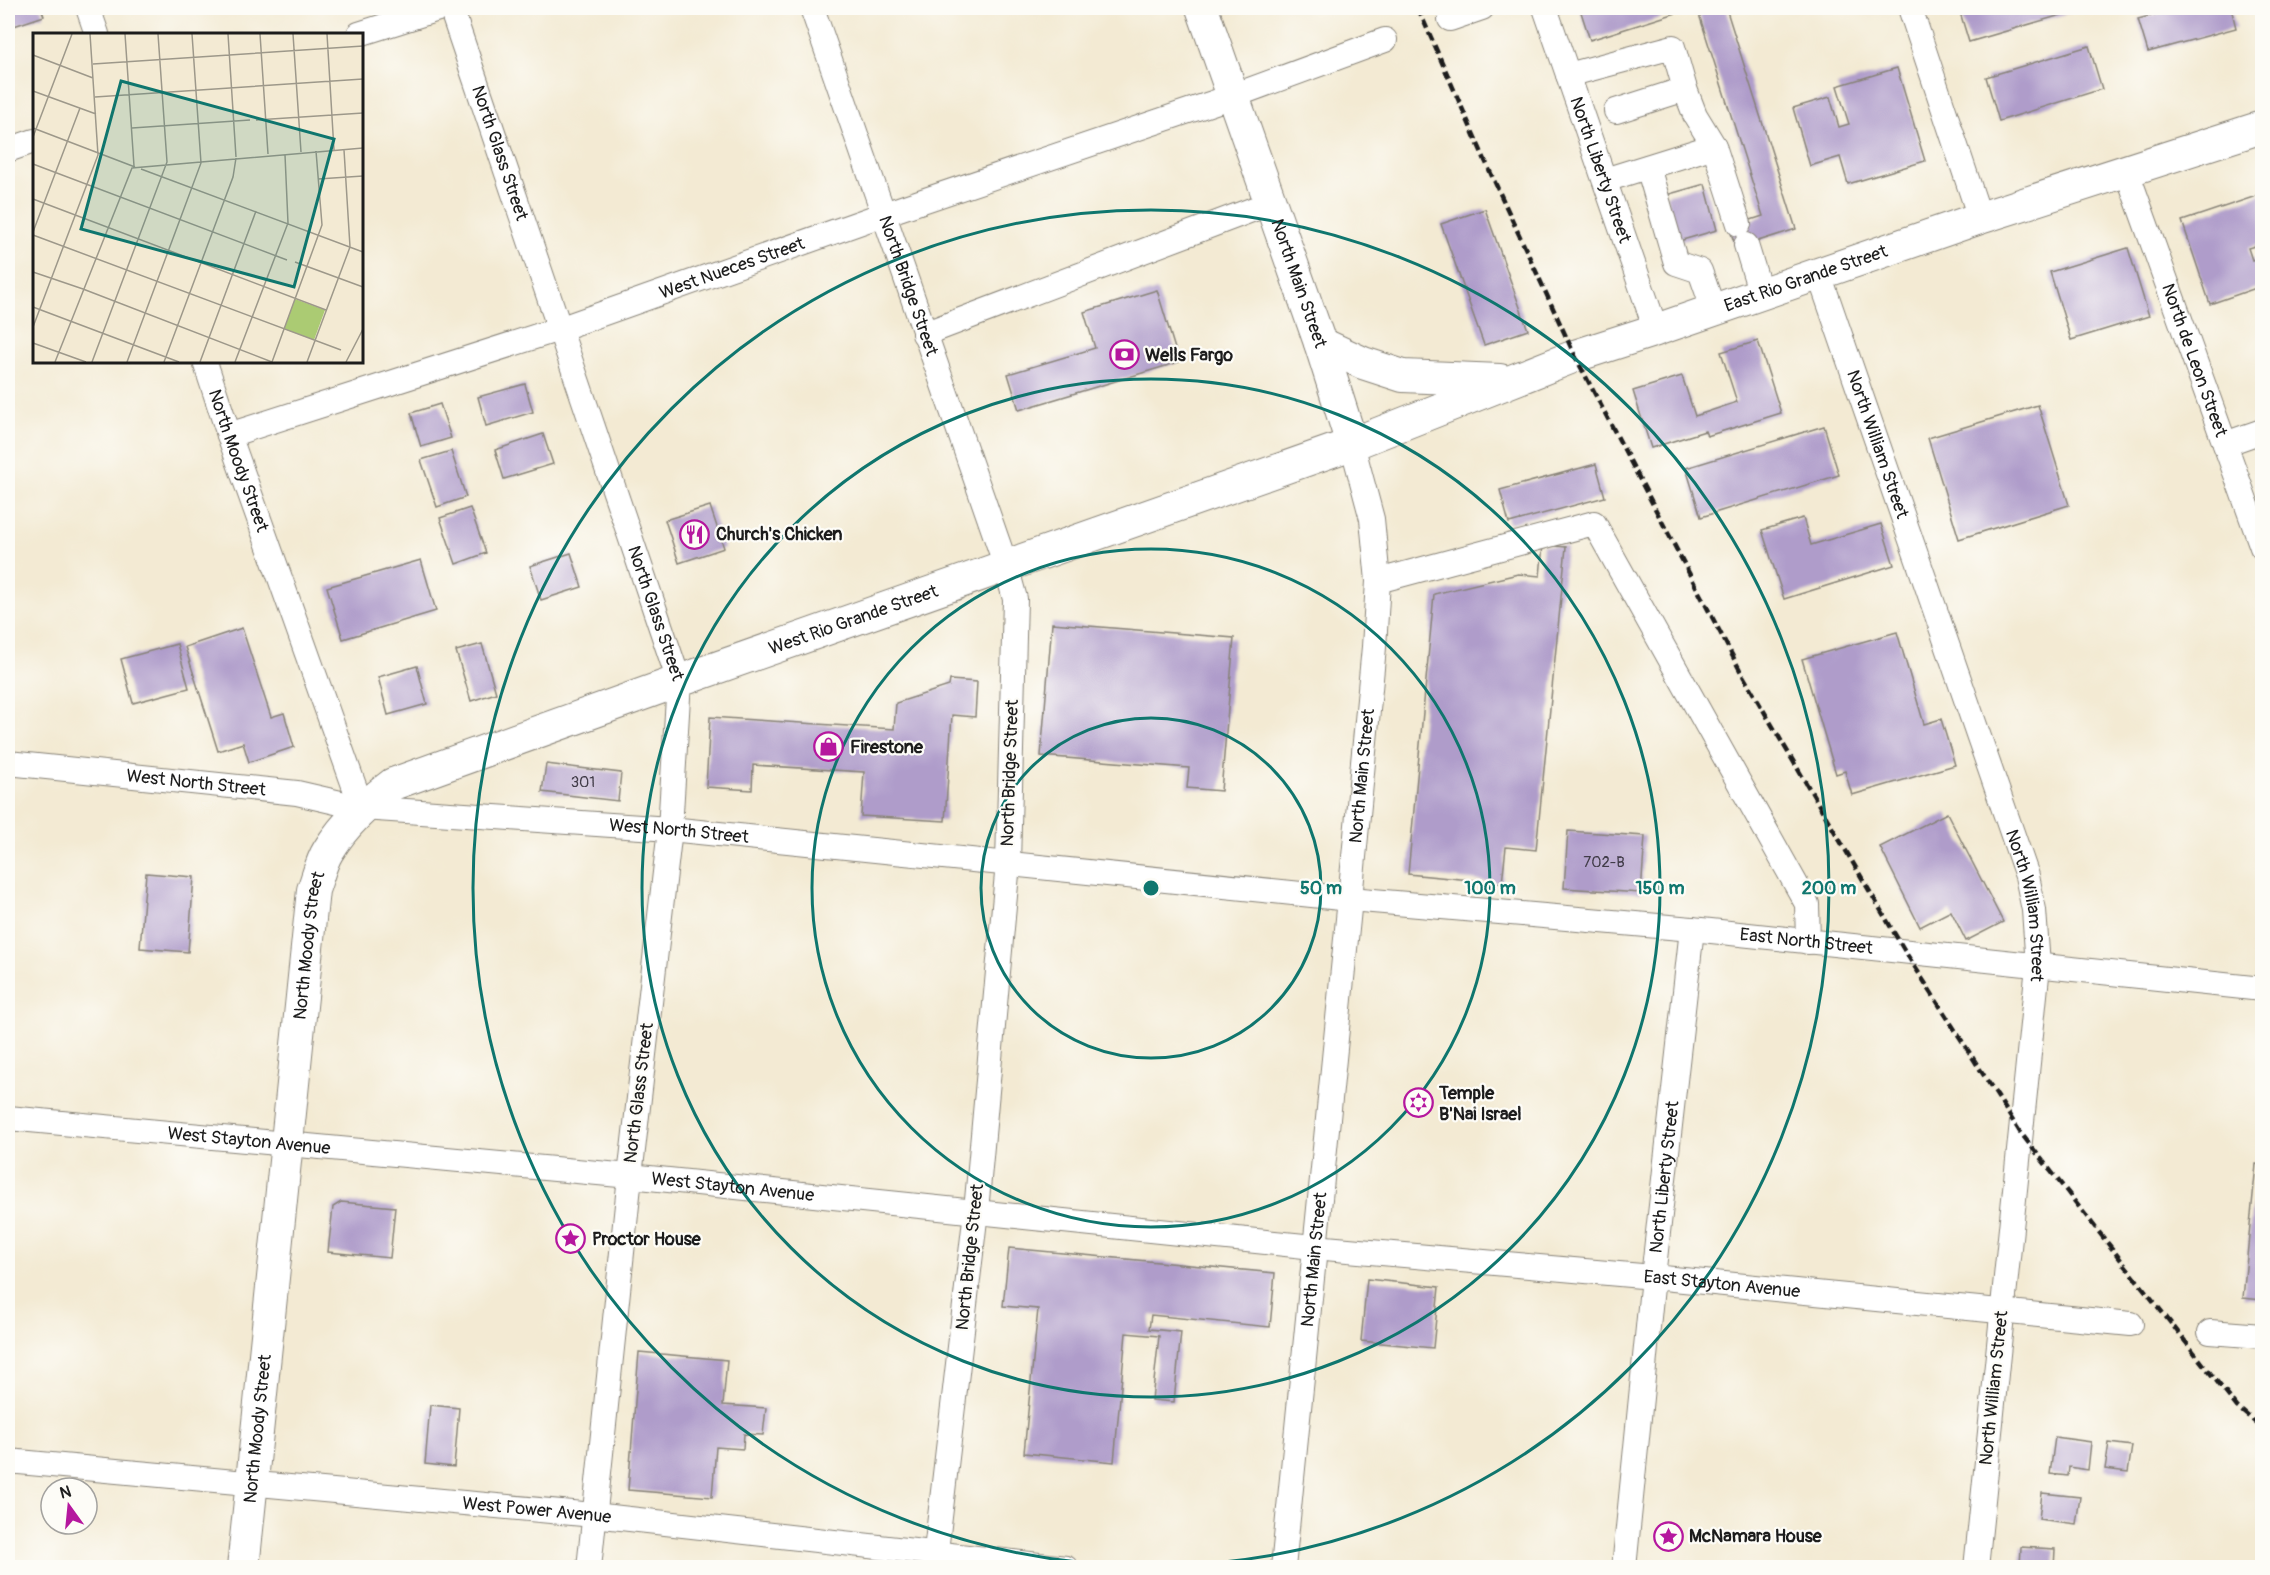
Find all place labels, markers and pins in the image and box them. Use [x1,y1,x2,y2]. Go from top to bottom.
bank icon: Wells Fargo [1108,339,1140,371]
place label: Wells Fargo [1145,344,1233,367]
restaurant icon: Church's Chicken [679,518,711,550]
place label: Church's Chicken [716,523,842,546]
shop icon: Firestone [813,731,845,763]
place label: Firestone [850,736,924,759]
centre of rings [1141,878,1161,898]
place label: Temple B'Nai Israel [1438,1082,1521,1126]
synagogue icon: Temple B'Nai Israel [1402,1087,1434,1119]
place icon: Proctor House [555,1223,587,1255]
place label: Proctor House [592,1228,702,1251]
place icon: McNamara House [1652,1520,1684,1552]
place label: McNamara House [1689,1525,1823,1548]

